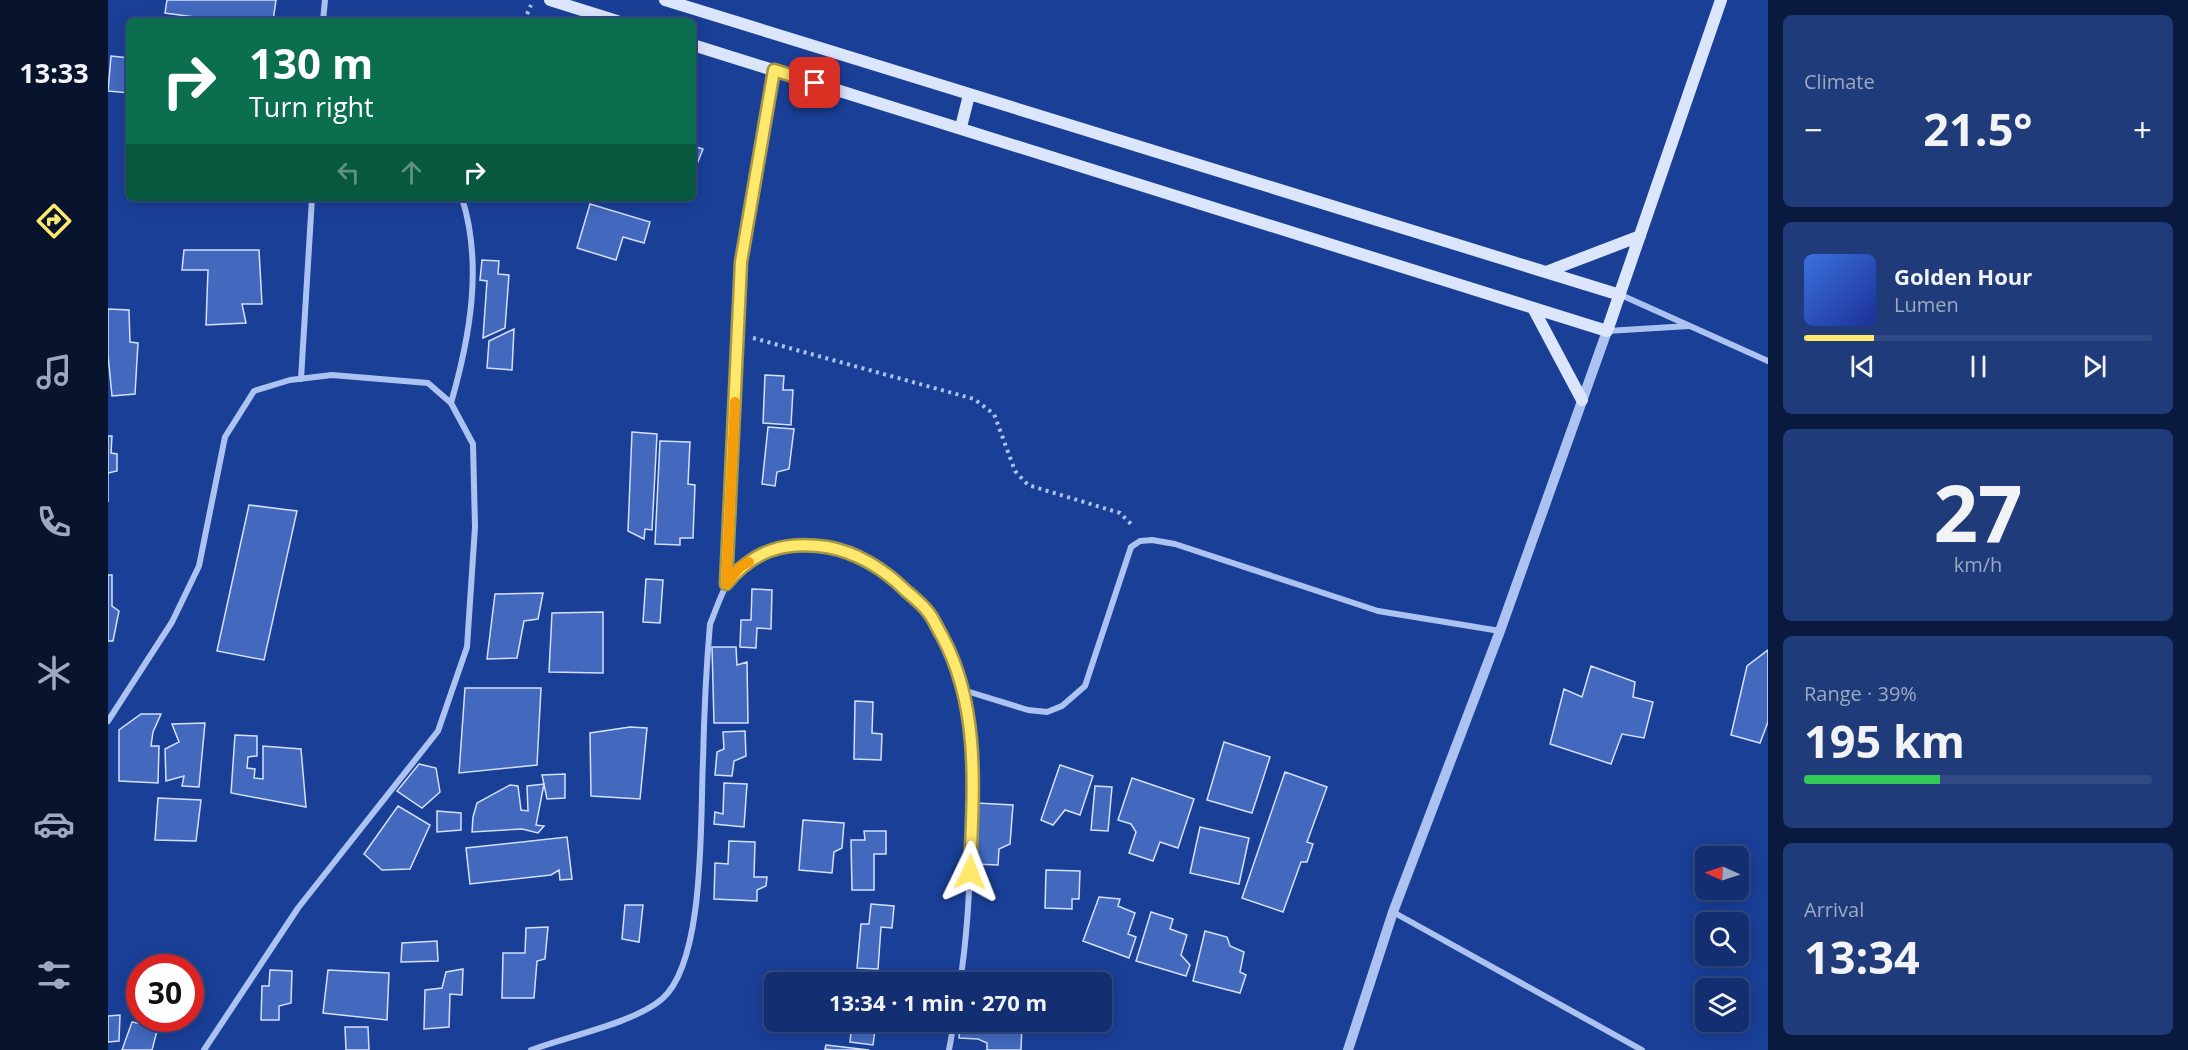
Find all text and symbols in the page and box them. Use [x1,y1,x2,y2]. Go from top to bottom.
text: 130 m [249,34,373,91]
icon: right [150,42,228,120]
text: 13:33 [19,54,89,91]
pin [789,57,840,108]
icon: arrive [798,66,831,99]
text: Climate [1804,68,1875,95]
text: Turn right [249,88,374,125]
text: 21.5° [1923,98,2033,159]
text: − [1804,107,1823,152]
text: + [2133,107,2152,152]
icon: left [332,156,365,189]
icon: ahead [395,156,428,189]
icon: right [458,156,491,189]
icon: directions [33,200,75,242]
text: Golden Hour [1894,261,2032,291]
text: Lumen [1894,291,1959,318]
icon: previous [1846,350,1879,383]
icon: pause [1962,350,1995,383]
icon: next [2078,350,2111,383]
icon: music [33,351,75,393]
text: 27 [1933,459,2023,565]
icon: phone [33,501,75,543]
text: km/h [1954,551,2002,578]
icon: climate [33,652,75,694]
text: Range · 39% [1804,680,1917,707]
text: 195 km [1804,710,1965,771]
icon: car [33,803,75,845]
position arrow [938,840,1002,904]
north arrow [1695,846,1749,900]
map controls [1695,846,1749,1032]
text: Arrival [1804,896,1864,923]
button: search [1695,912,1749,966]
text: 13:34 [1804,926,1920,987]
icon: filters [33,954,75,996]
speed limit sign: 30 [126,954,204,1032]
button: layers [1695,978,1749,1032]
text: 13:34 · 1 min · 270 m [829,987,1047,1017]

